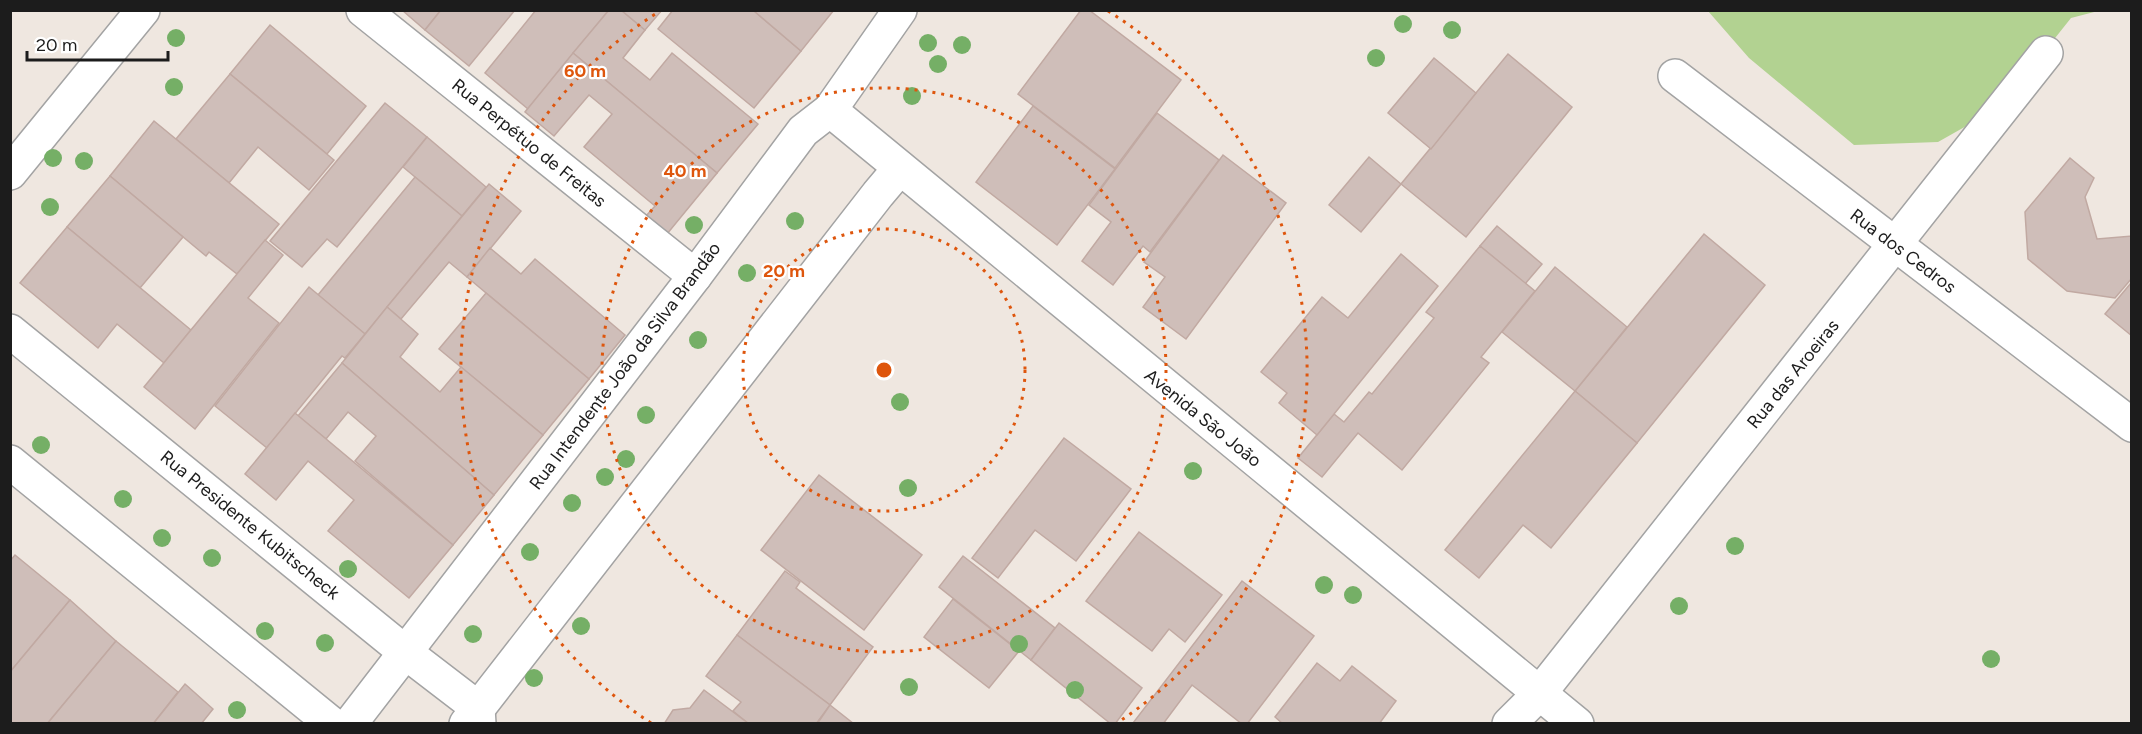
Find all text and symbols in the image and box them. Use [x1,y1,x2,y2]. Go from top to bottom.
scale bar [27,24,168,62]
text: 20 m [36,34,77,56]
text: 60 m [564,60,606,82]
street label: Rua Perpétuo de Freitas [447,74,611,212]
text: 40 m [663,160,707,182]
street label: Rua dos Cedros [1846,204,1960,298]
street label: Rua Intendente João da Silva Brandão [525,238,725,494]
text: 20 m [763,260,805,282]
street label: Rua das Aroeiras [1742,315,1844,433]
centre of rings [874,360,894,380]
street label: Avenida São João [1140,364,1266,472]
street label: Rua Presidente Kubitscheck [156,446,344,604]

